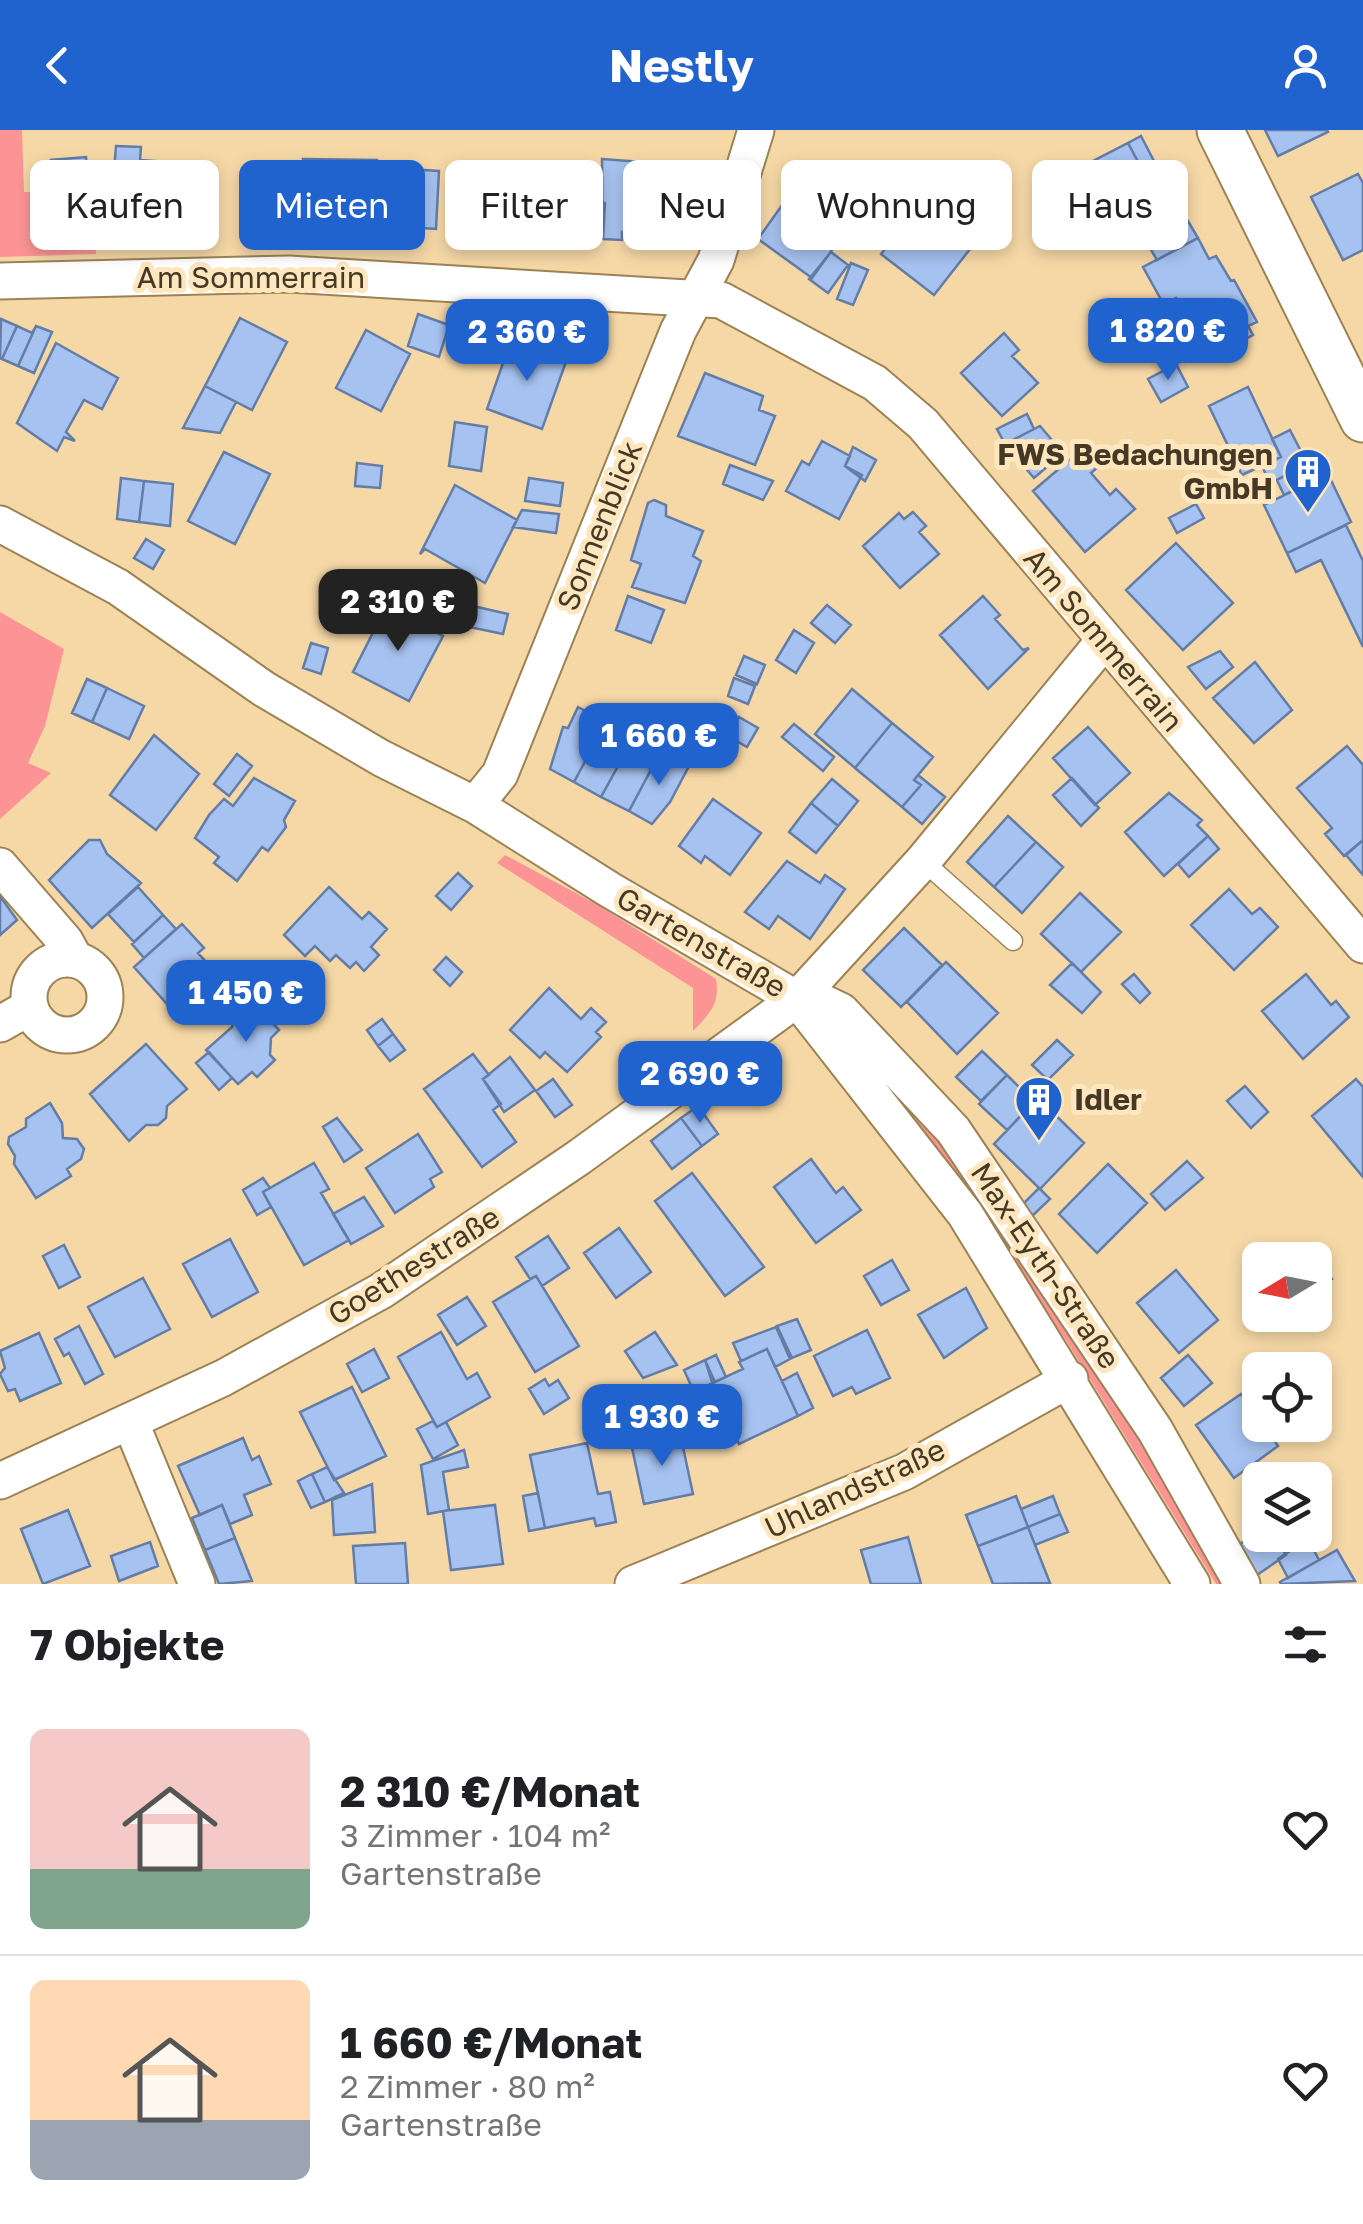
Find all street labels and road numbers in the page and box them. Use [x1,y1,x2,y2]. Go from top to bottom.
street label: Am Sommerrain [137,259,365,295]
street label: Sonnenblick [549,436,649,616]
street label: Am Sommerrain [1017,540,1191,738]
street label: Gartenstraße [611,879,792,1005]
street label: Max-Eyth-Straße [964,1156,1128,1375]
street label: Goethestraße [321,1198,506,1332]
street label: Uhlandstraße [759,1431,950,1546]

